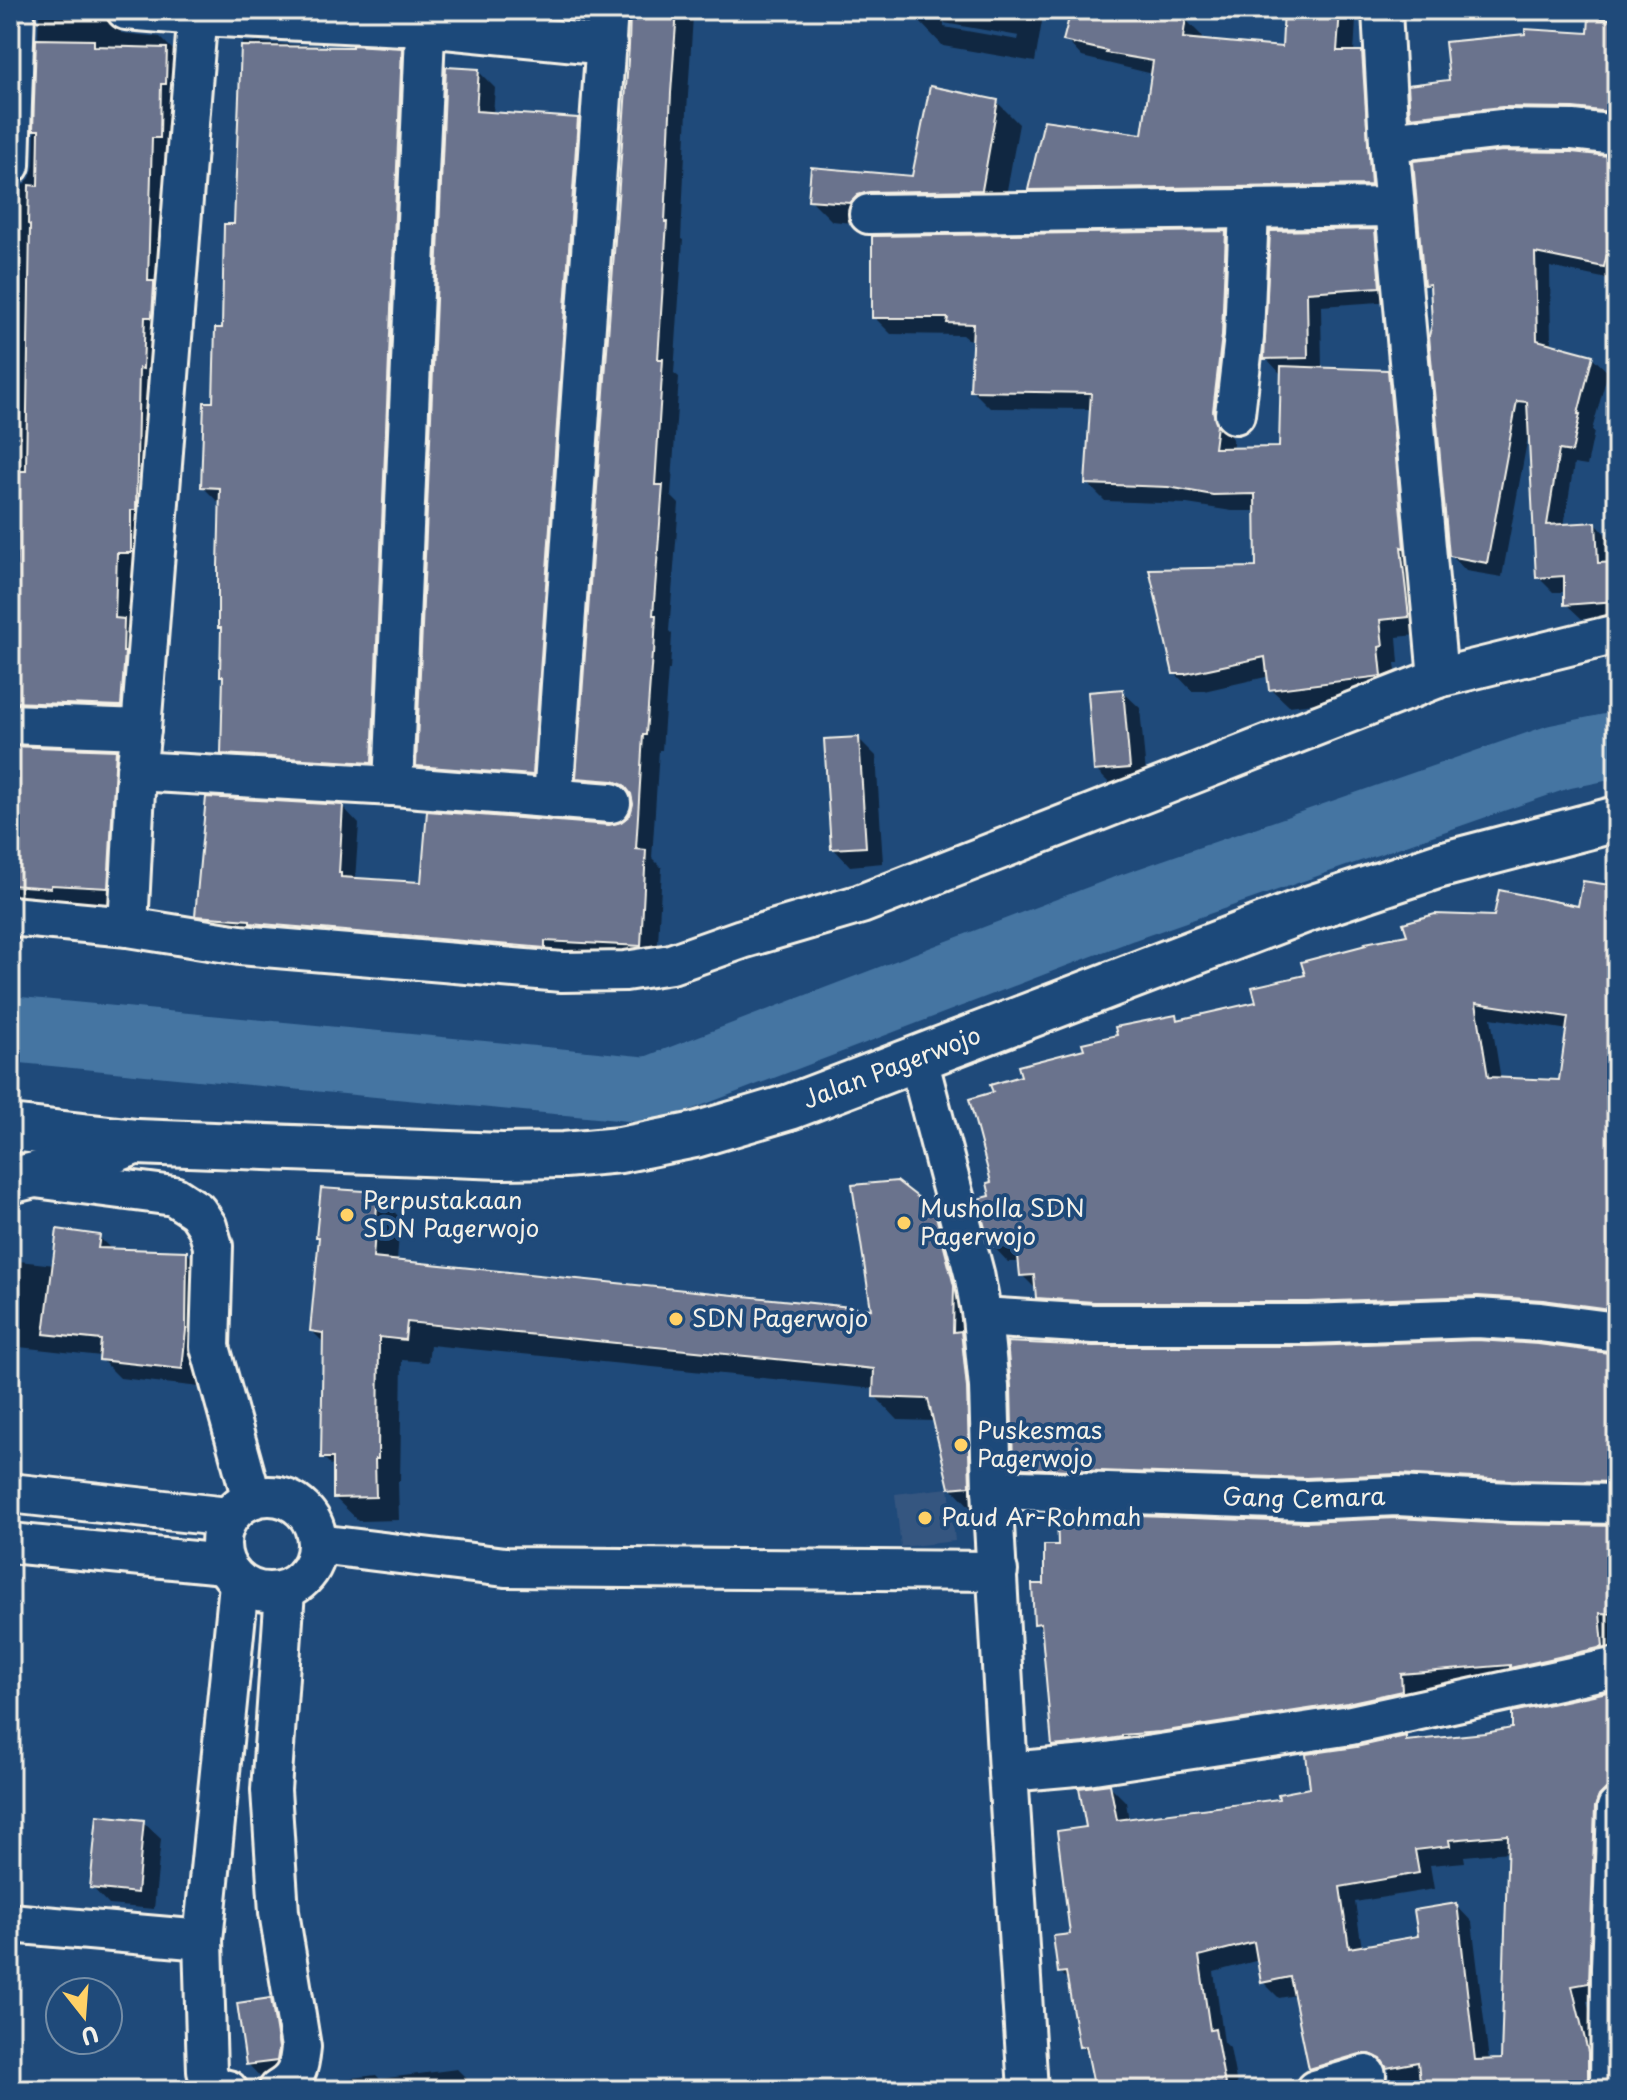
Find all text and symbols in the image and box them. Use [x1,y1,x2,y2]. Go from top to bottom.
street label: Jalan Pagerwojo [797,1016,985,1116]
place label: Perpustakaan SDN Pagerwojo [363,1181,539,1245]
place label: Musholla SDN Pagerwojo [920,1189,1085,1253]
marker: Perpustakaan SDN Pagerwojo [338,1206,356,1224]
marker: Musholla SDN Pagerwojo [895,1214,913,1232]
place label: SDN Pagerwojo [692,1299,868,1335]
marker: SDN Pagerwojo [667,1310,685,1328]
place label: Puskesmas Pagerwojo [977,1411,1102,1475]
marker: Puskesmas Pagerwojo [952,1436,970,1454]
street label: Gang Cemara [1222,1477,1386,1516]
place label: Paud Ar-Rohmah [941,1498,1142,1534]
marker: Paud Ar-Rohmah [916,1509,934,1527]
north arrow [44,1976,124,2056]
text: U [77,2018,103,2055]

